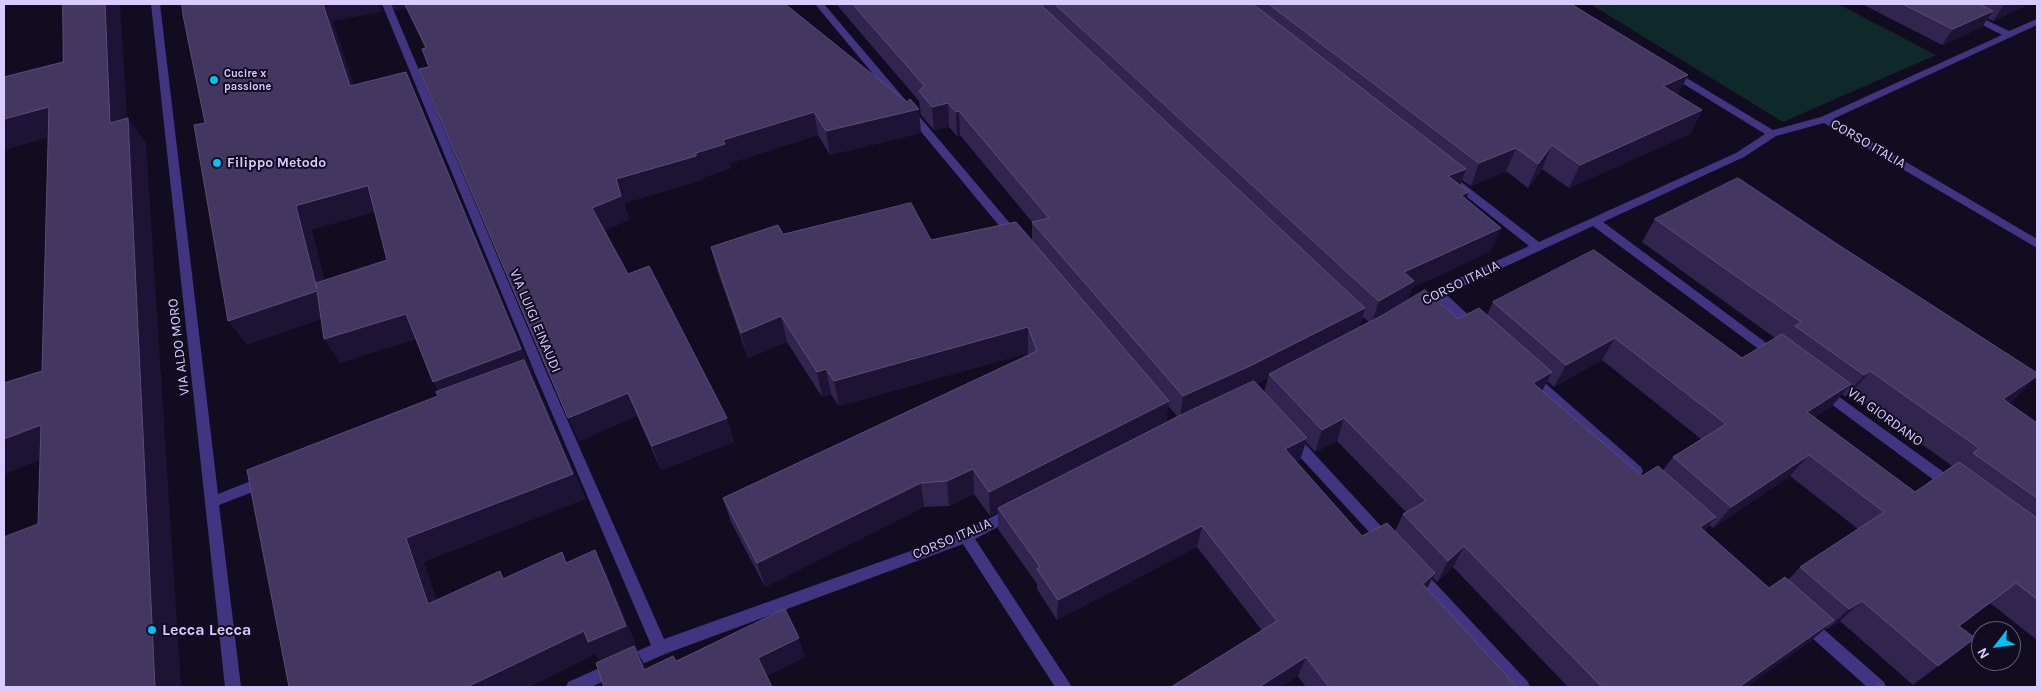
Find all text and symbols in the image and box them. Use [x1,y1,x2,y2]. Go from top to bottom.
place label: Cucire x passione [224,67,271,93]
marker: Cucire x passione [208,74,220,86]
street label: CORSO ITALIA [1827,116,1909,172]
place label: Filippo Metodo [227,155,326,171]
marker: Filippo Metodo [211,157,223,169]
street label: CORSO ITALIA [1420,257,1502,309]
street label: VIA LUIGI EINAUDI [506,267,564,375]
street label: VIA ALDO MORO [165,297,193,397]
street label: VIA GIORDANO [1844,384,1926,450]
street label: CORSO ITALIA [910,515,994,563]
place label: Lecca Lecca [162,620,251,640]
north arrow [1971,621,2021,671]
marker: Lecca Lecca [146,624,158,636]
text: N [1974,645,1993,662]

